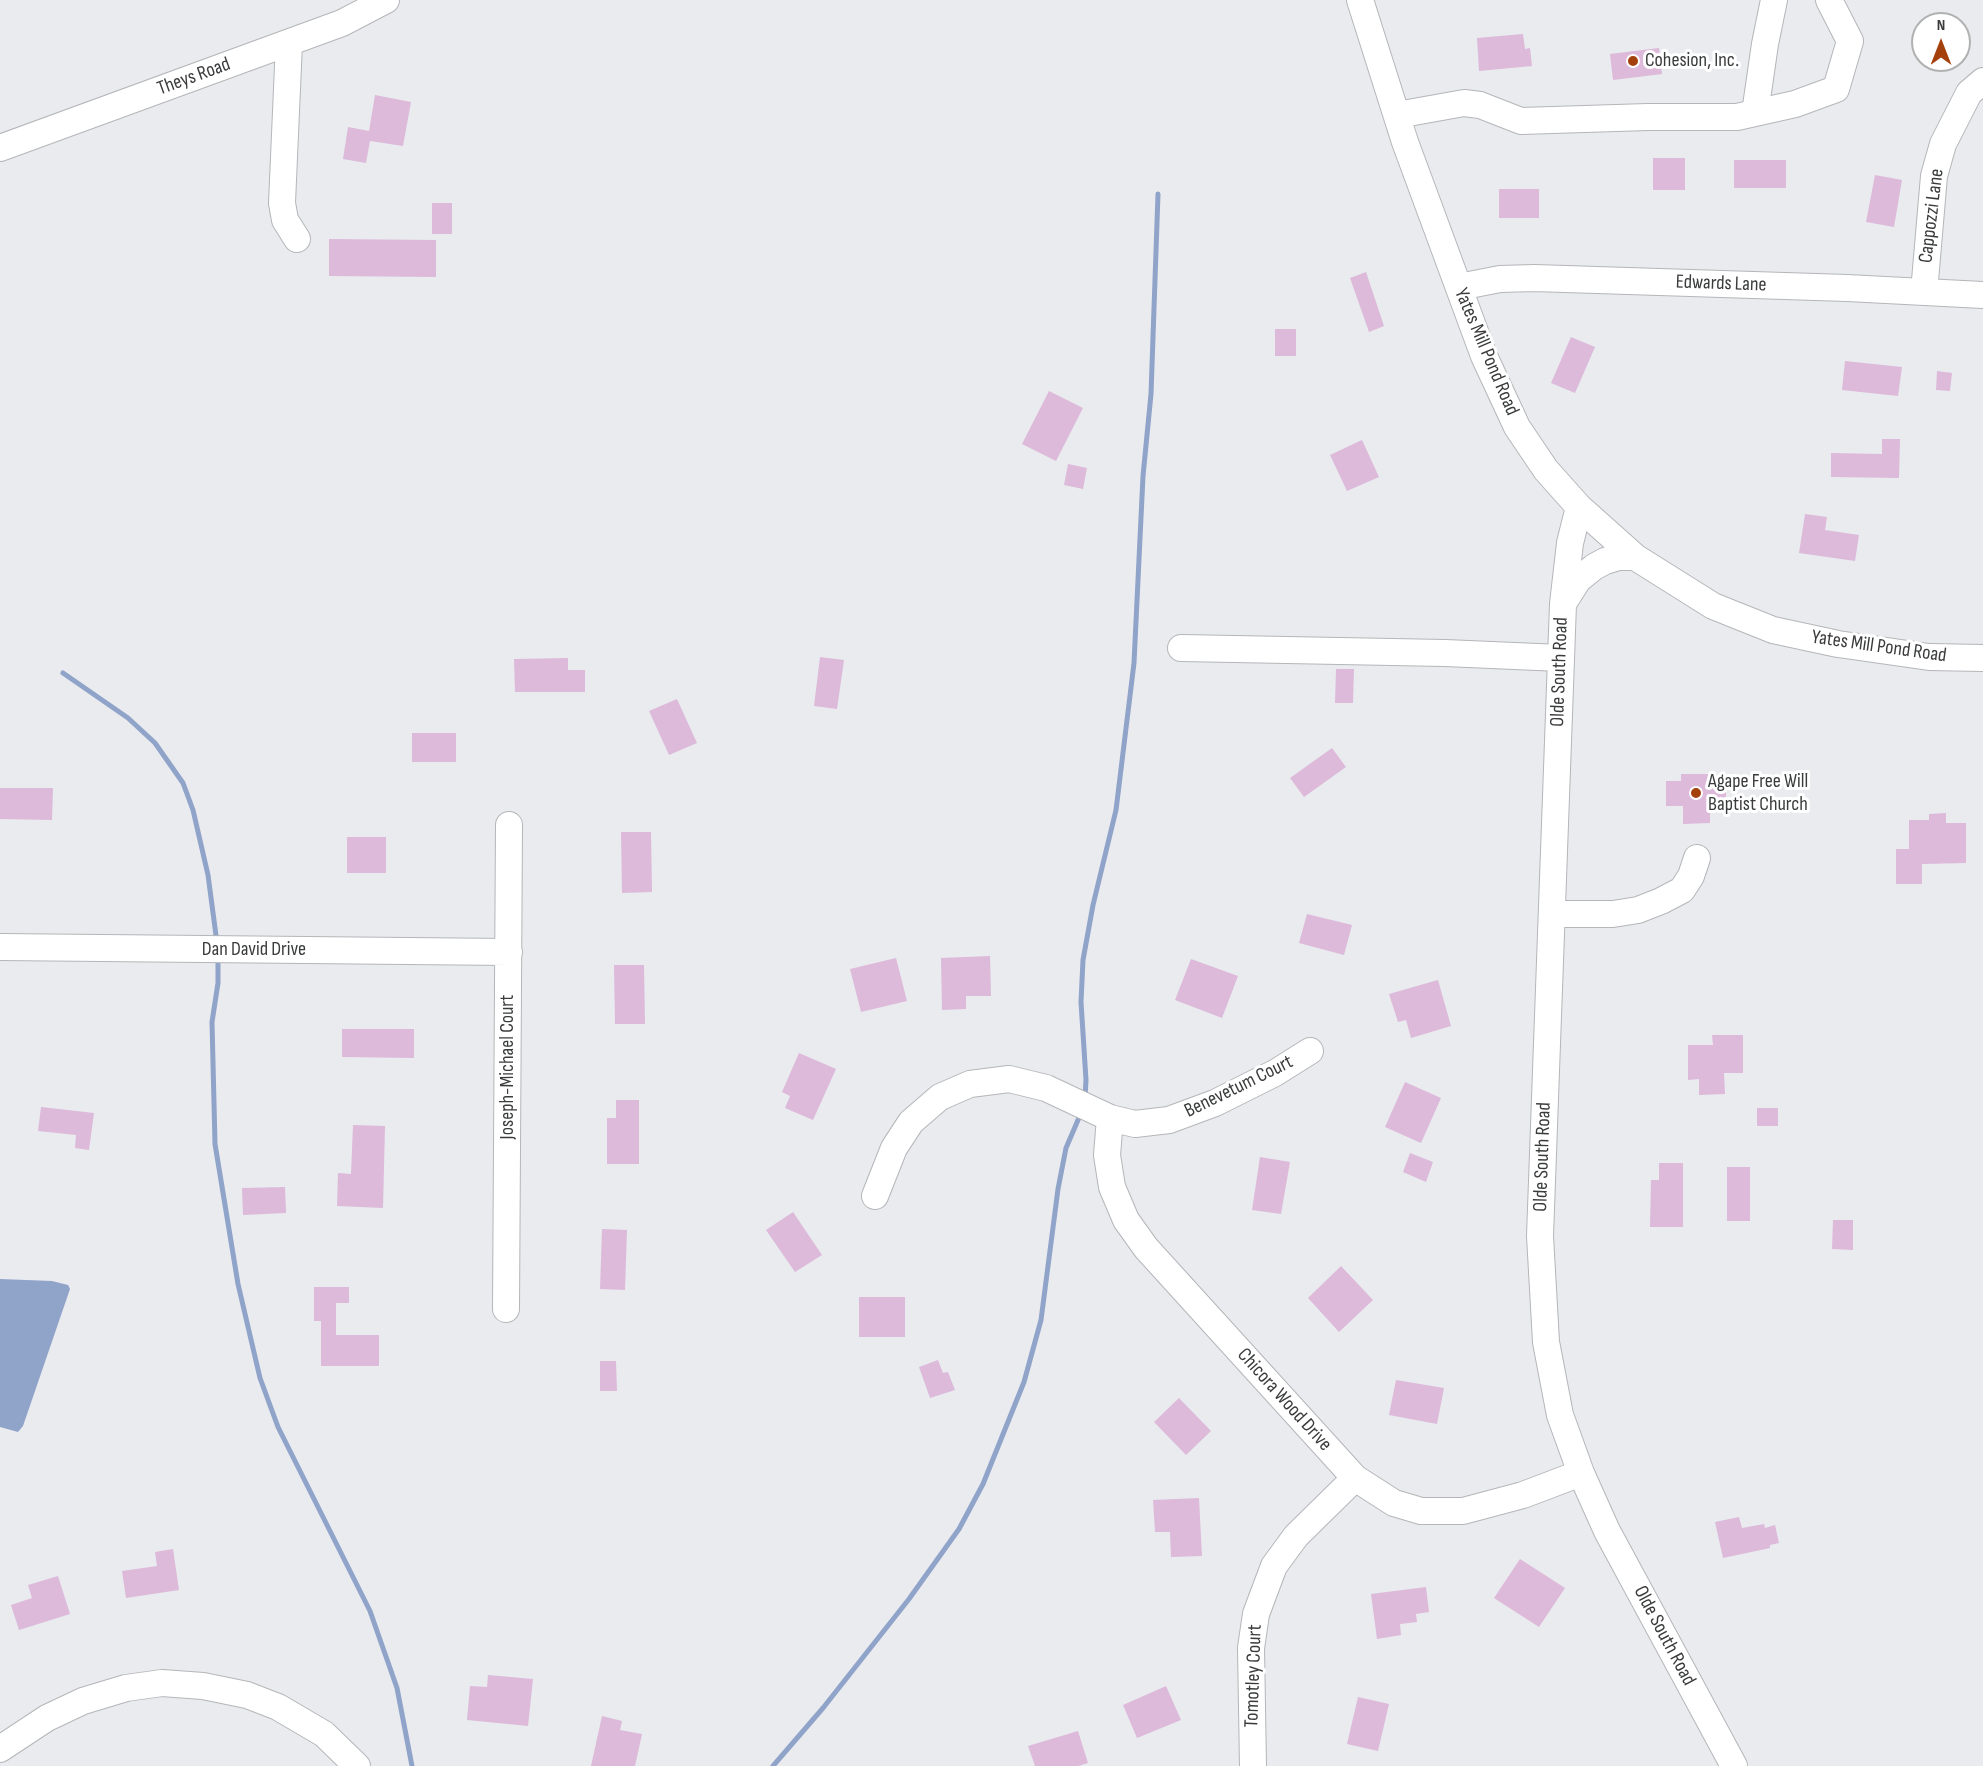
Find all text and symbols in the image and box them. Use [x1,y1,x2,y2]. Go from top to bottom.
north arrow [1911,12,1971,72]
text: N [1937,16,1945,35]
place label: Cohesion, Inc. [1645,49,1739,73]
street label: Theys Road [154,53,234,101]
marker: Cohesion, Inc. [1626,54,1640,68]
street label: Cappozzi Lane [1914,168,1950,264]
street label: Edwards Lane [1675,270,1767,298]
street label: Yates Mill Pond Road [1448,285,1524,419]
street label: Olde South Road [1546,617,1574,727]
street label: Yates Mill Pond Road [1810,626,1948,668]
place label: Agape Free Will Baptist Church [1708,770,1808,817]
marker: Agape Free Will Baptist Church [1689,786,1703,800]
street label: Dan David Drive [202,938,306,962]
street label: Joseph-Michael Court [496,995,520,1139]
street label: Benevetum Court [1181,1050,1297,1124]
street label: Olde South Road [1529,1102,1557,1212]
street label: Chicora Wood Drive [1232,1344,1336,1456]
street label: Olde South Road [1628,1582,1700,1690]
street label: Tomotley Court [1240,1624,1268,1728]

